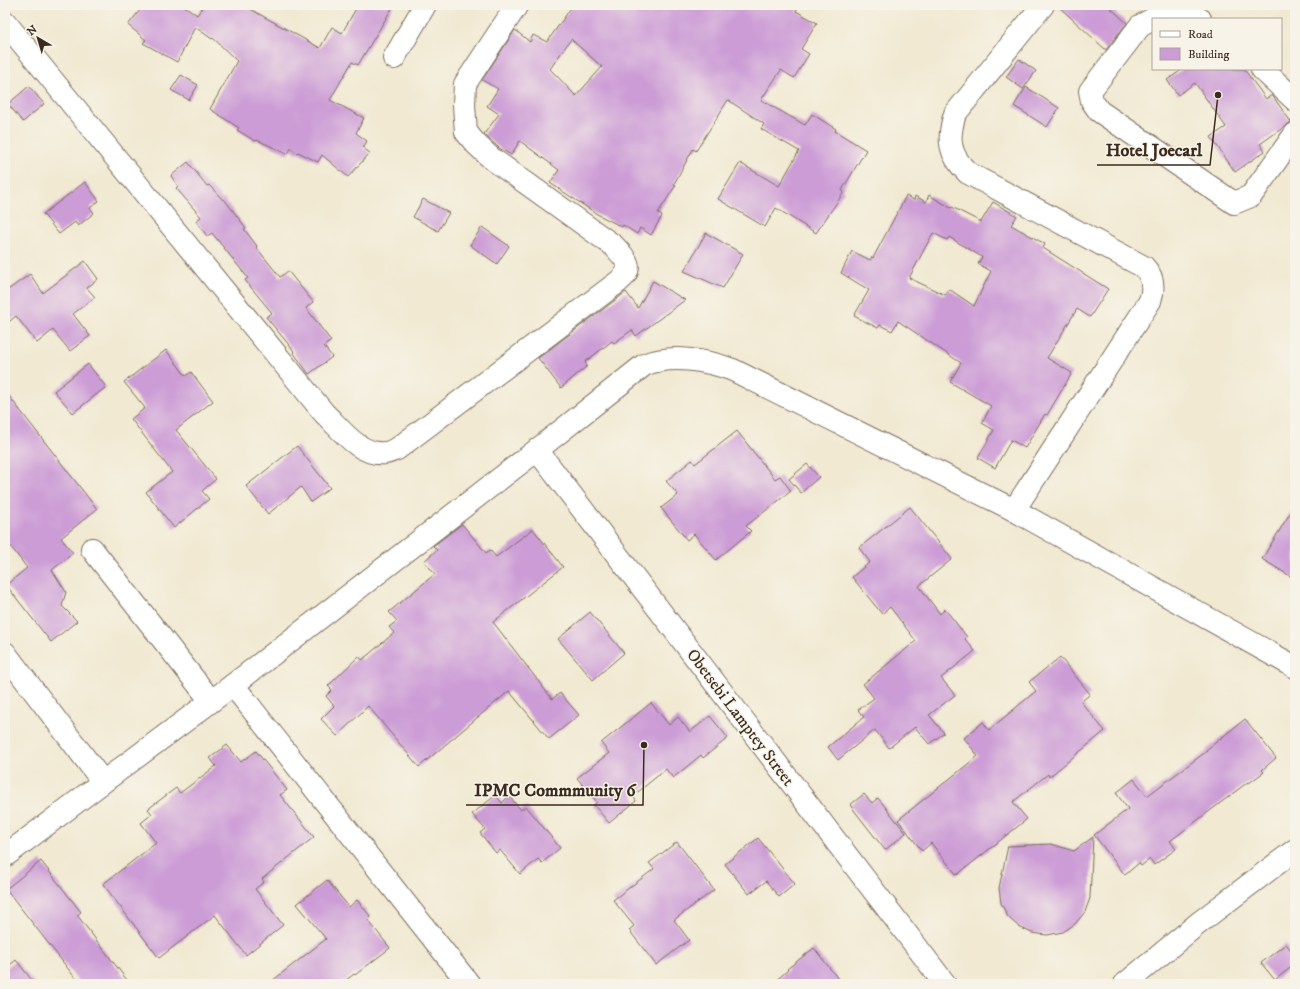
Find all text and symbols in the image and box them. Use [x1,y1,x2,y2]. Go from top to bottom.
north arrow [18,18,58,58]
legend [1152,18,1282,70]
text: N [25,23,40,39]
text: Road [1188,27,1213,42]
text: Building [1188,47,1229,62]
callout: Hotel Joecarl [1097,135,1210,165]
text: Hotel Joecarl [1106,140,1203,162]
street label: Obetsebi Lamptey Street [681,645,799,791]
callout: IPMC Commmunity 6 [466,775,643,805]
text: IPMC Commmunity 6 [474,780,637,802]

